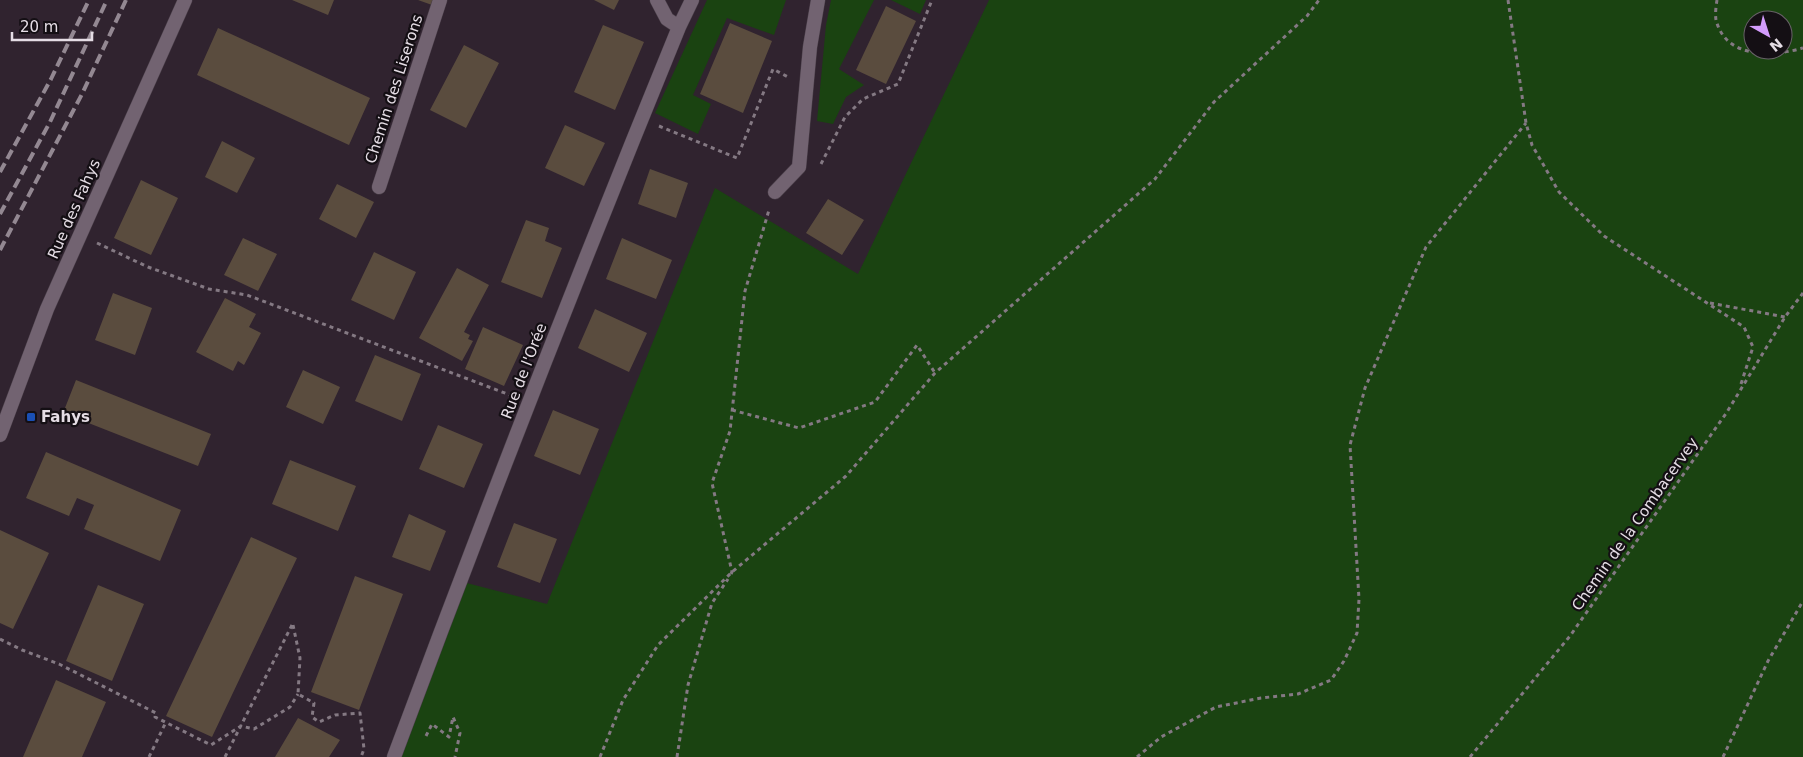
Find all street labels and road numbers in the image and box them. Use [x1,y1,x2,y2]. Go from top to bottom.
street label: Chemin des Liserons [361,12,427,166]
street label: Rue des Fahys [44,156,104,262]
street label: Rue de l'Orée [497,321,551,421]
street label: Chemin de la Combacervey [1568,434,1702,614]

